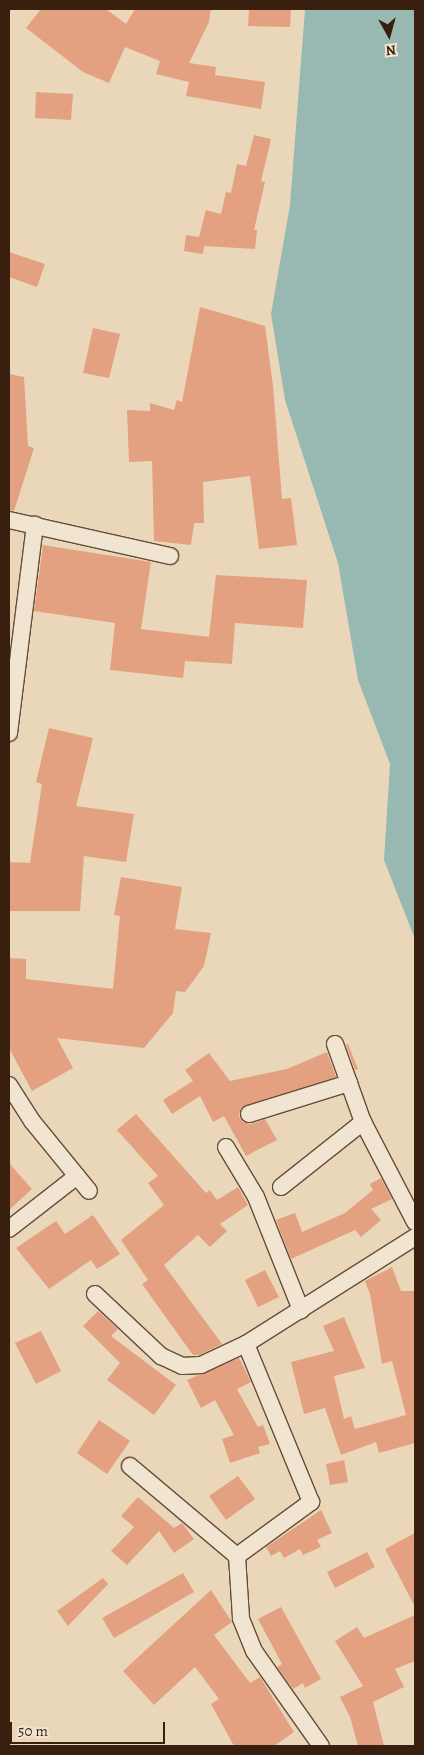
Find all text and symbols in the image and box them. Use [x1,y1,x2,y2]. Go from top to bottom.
north arrow [364,10,414,60]
text: N [385,40,397,60]
scale bar [12,1712,168,1744]
text: 50 m [18,1721,48,1741]

